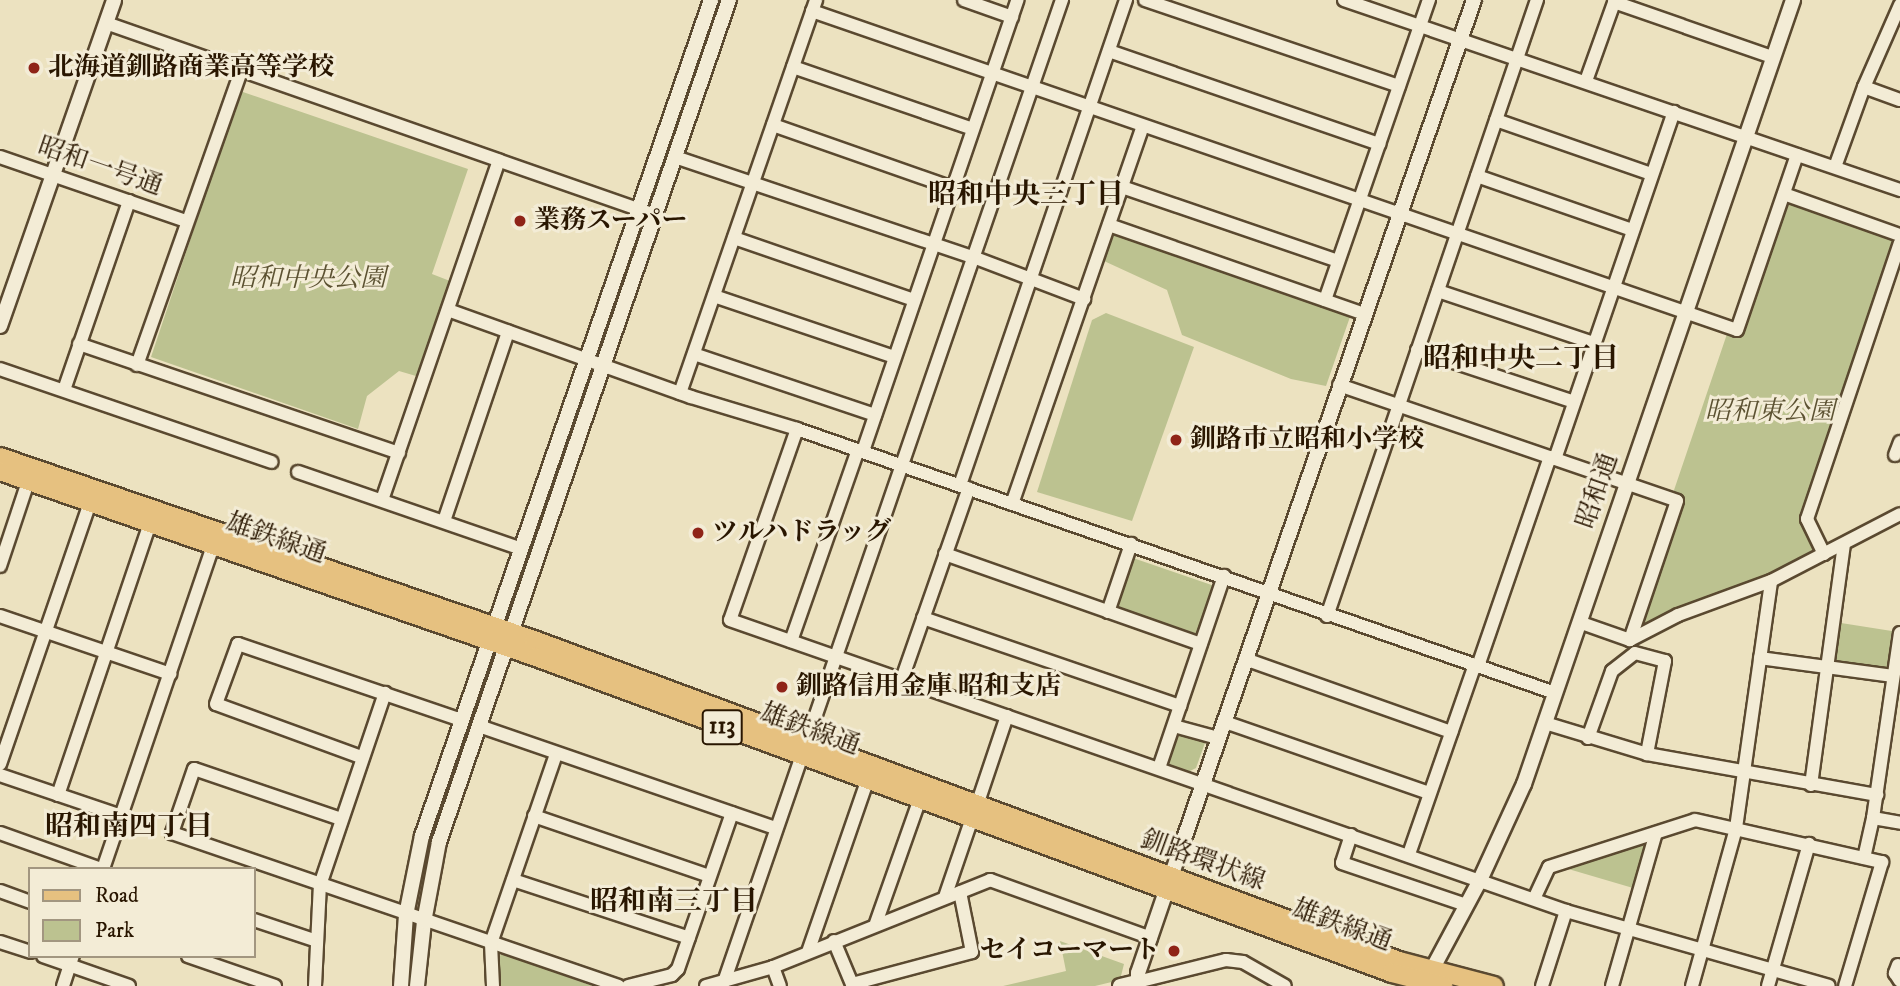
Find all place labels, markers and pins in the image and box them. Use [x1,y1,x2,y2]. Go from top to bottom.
place label: 北海道釧路商業高等学校 [48,52,334,84]
marker: 北海道釧路商業高等学校 [26,60,42,76]
place label: 業務スーパー [534,205,689,237]
marker: 業務スーパー [512,213,528,229]
place label: 釧路市立昭和小学校 [1190,424,1424,456]
marker: 釧路市立昭和小学校 [1168,432,1184,448]
place label: ツルハドラッグ [712,517,894,549]
marker: ツルハドラッグ [690,525,706,541]
place label: 釧路信用金庫 昭和支店 [796,671,1062,703]
marker: 釧路信用金庫 昭和支店 [774,679,790,695]
place label: セイコーマート [978,935,1160,967]
marker: セイコーマート [1166,943,1182,959]

